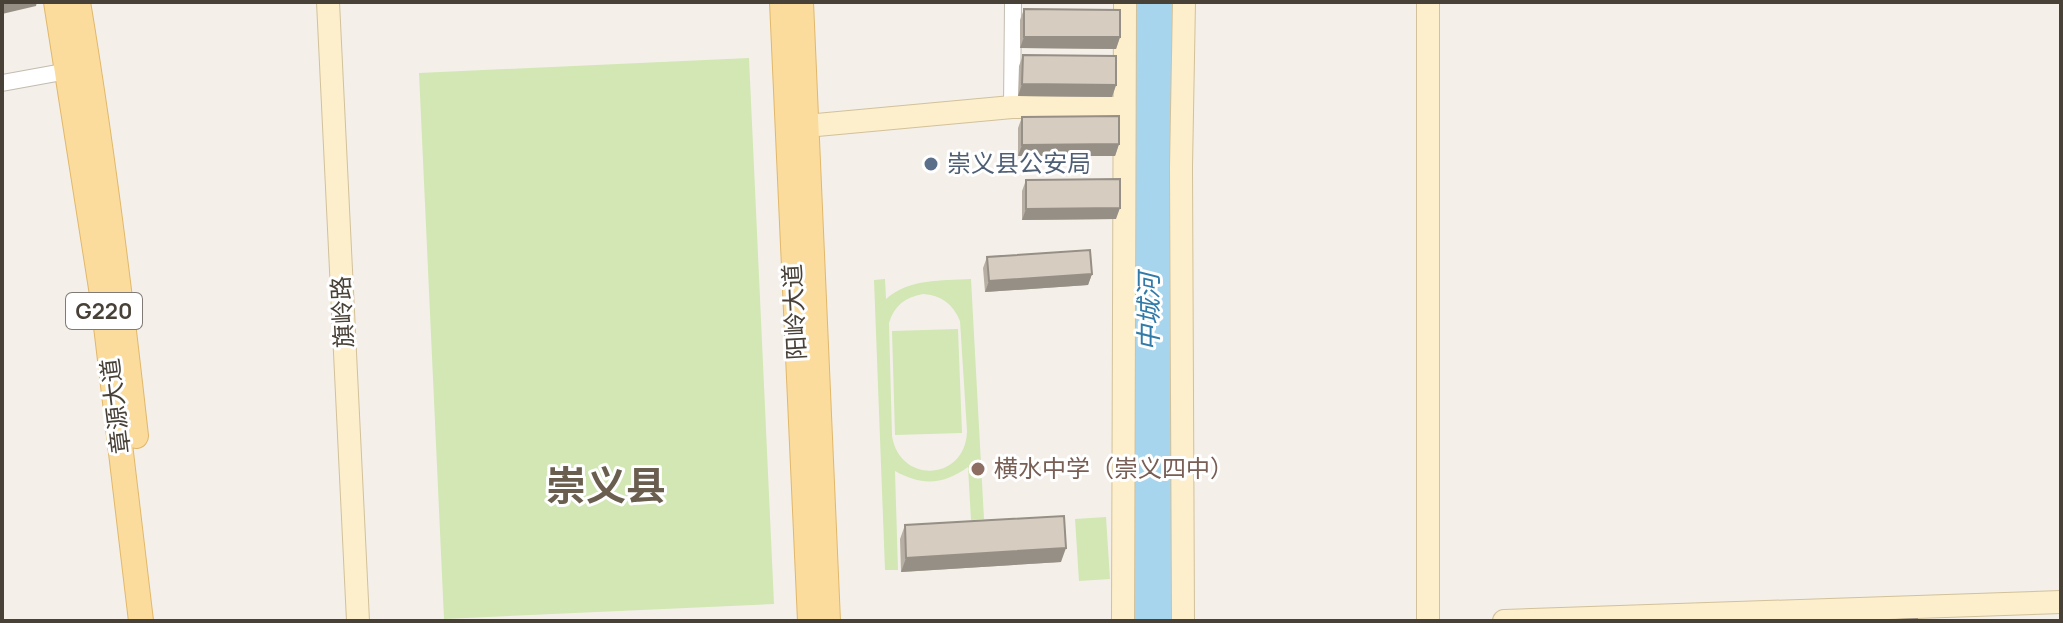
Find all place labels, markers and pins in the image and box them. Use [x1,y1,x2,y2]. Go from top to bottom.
place label: 崇义县公安局 [947,146,1091,179]
marker: 崇义县公安局 [922,155,940,173]
place label: 横水中学（崇义四中） [994,451,1234,484]
marker: 横水中学（崇义四中） [969,460,987,478]

